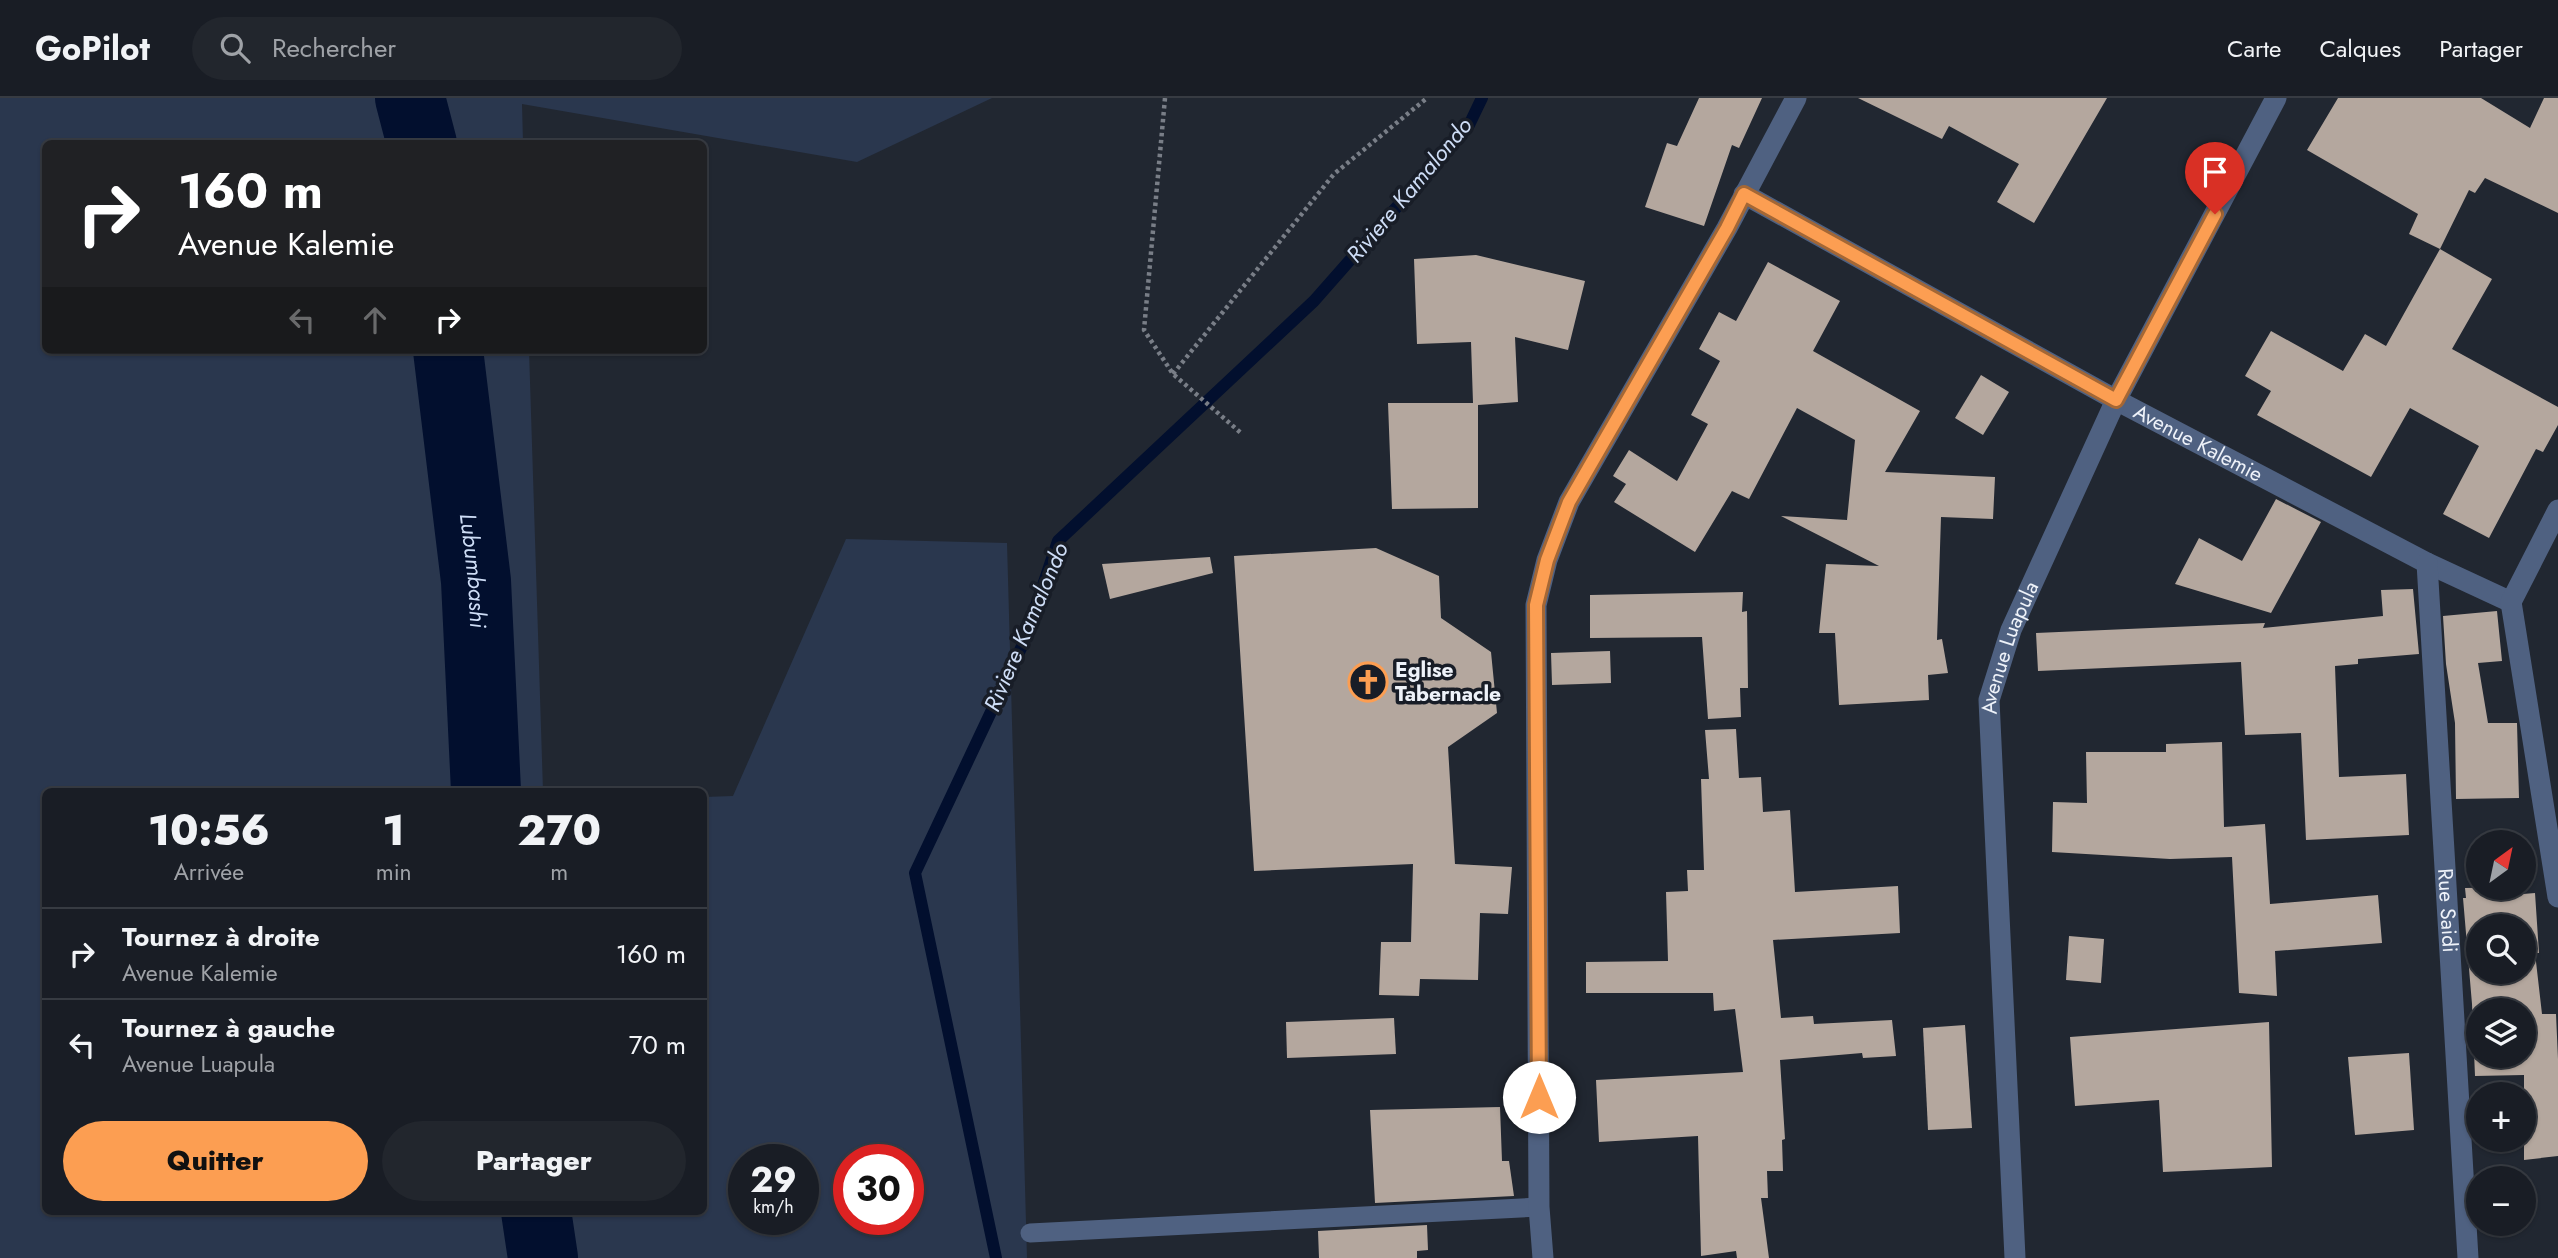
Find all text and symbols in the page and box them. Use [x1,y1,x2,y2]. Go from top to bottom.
search box [192,17,682,80]
text: GoPilot [35,25,150,72]
icon: search [216,29,254,67]
text: Rechercher [272,29,396,67]
text: Carte [2227,31,2281,66]
text: Calques [2319,31,2401,66]
text: Partager [2439,31,2523,66]
water label: Riviere Kamalondo [1338,109,1481,270]
pin [2185,142,2245,214]
icon: arrive [2196,153,2234,191]
text: 160 m [178,156,323,226]
icon: right [63,168,154,259]
text: Avenue Kalemie [178,221,394,267]
icon: left [283,301,321,339]
icon: ahead [356,301,394,339]
icon: right [429,301,467,339]
street label: Avenue Kalemie [2128,397,2268,489]
water label: Lubumbashi [451,511,495,630]
water label: Riviere Kamalondo [975,537,1077,717]
street label: Avenue Luapula [1974,576,2046,715]
place label: Eglise Tabernacle [1395,655,1501,709]
church icon: Eglise Tabernacle [1347,661,1389,703]
text: 10:56 [148,800,270,861]
text: 1 [383,800,405,861]
text: 270 [518,800,601,861]
north arrow [2466,830,2536,900]
map controls [2466,830,2536,1236]
text: Arrivée [174,855,244,889]
text: min [376,855,412,889]
text: m [550,855,568,889]
street label: Rue Saidi [2430,867,2465,953]
button: search [2466,914,2536,984]
text: Tournez à droite [122,918,320,956]
icon: right [63,935,101,973]
text: 160 m [616,935,686,973]
text: Avenue Kalemie [122,956,278,990]
button: layers [2466,998,2536,1068]
text: Tournez à gauche [122,1009,335,1047]
icon: left [63,1026,101,1064]
text: 70 m [629,1026,686,1064]
text: Avenue Luapula [122,1047,275,1081]
position arrow [1502,1060,1576,1134]
button: + [2466,1082,2536,1152]
button: Quitter [63,1121,368,1201]
button: Partager [382,1121,686,1201]
speed limit sign: 30 [833,1144,924,1235]
text: 29 [750,1155,797,1205]
button: − [2466,1166,2536,1236]
text: km/h [753,1194,794,1220]

